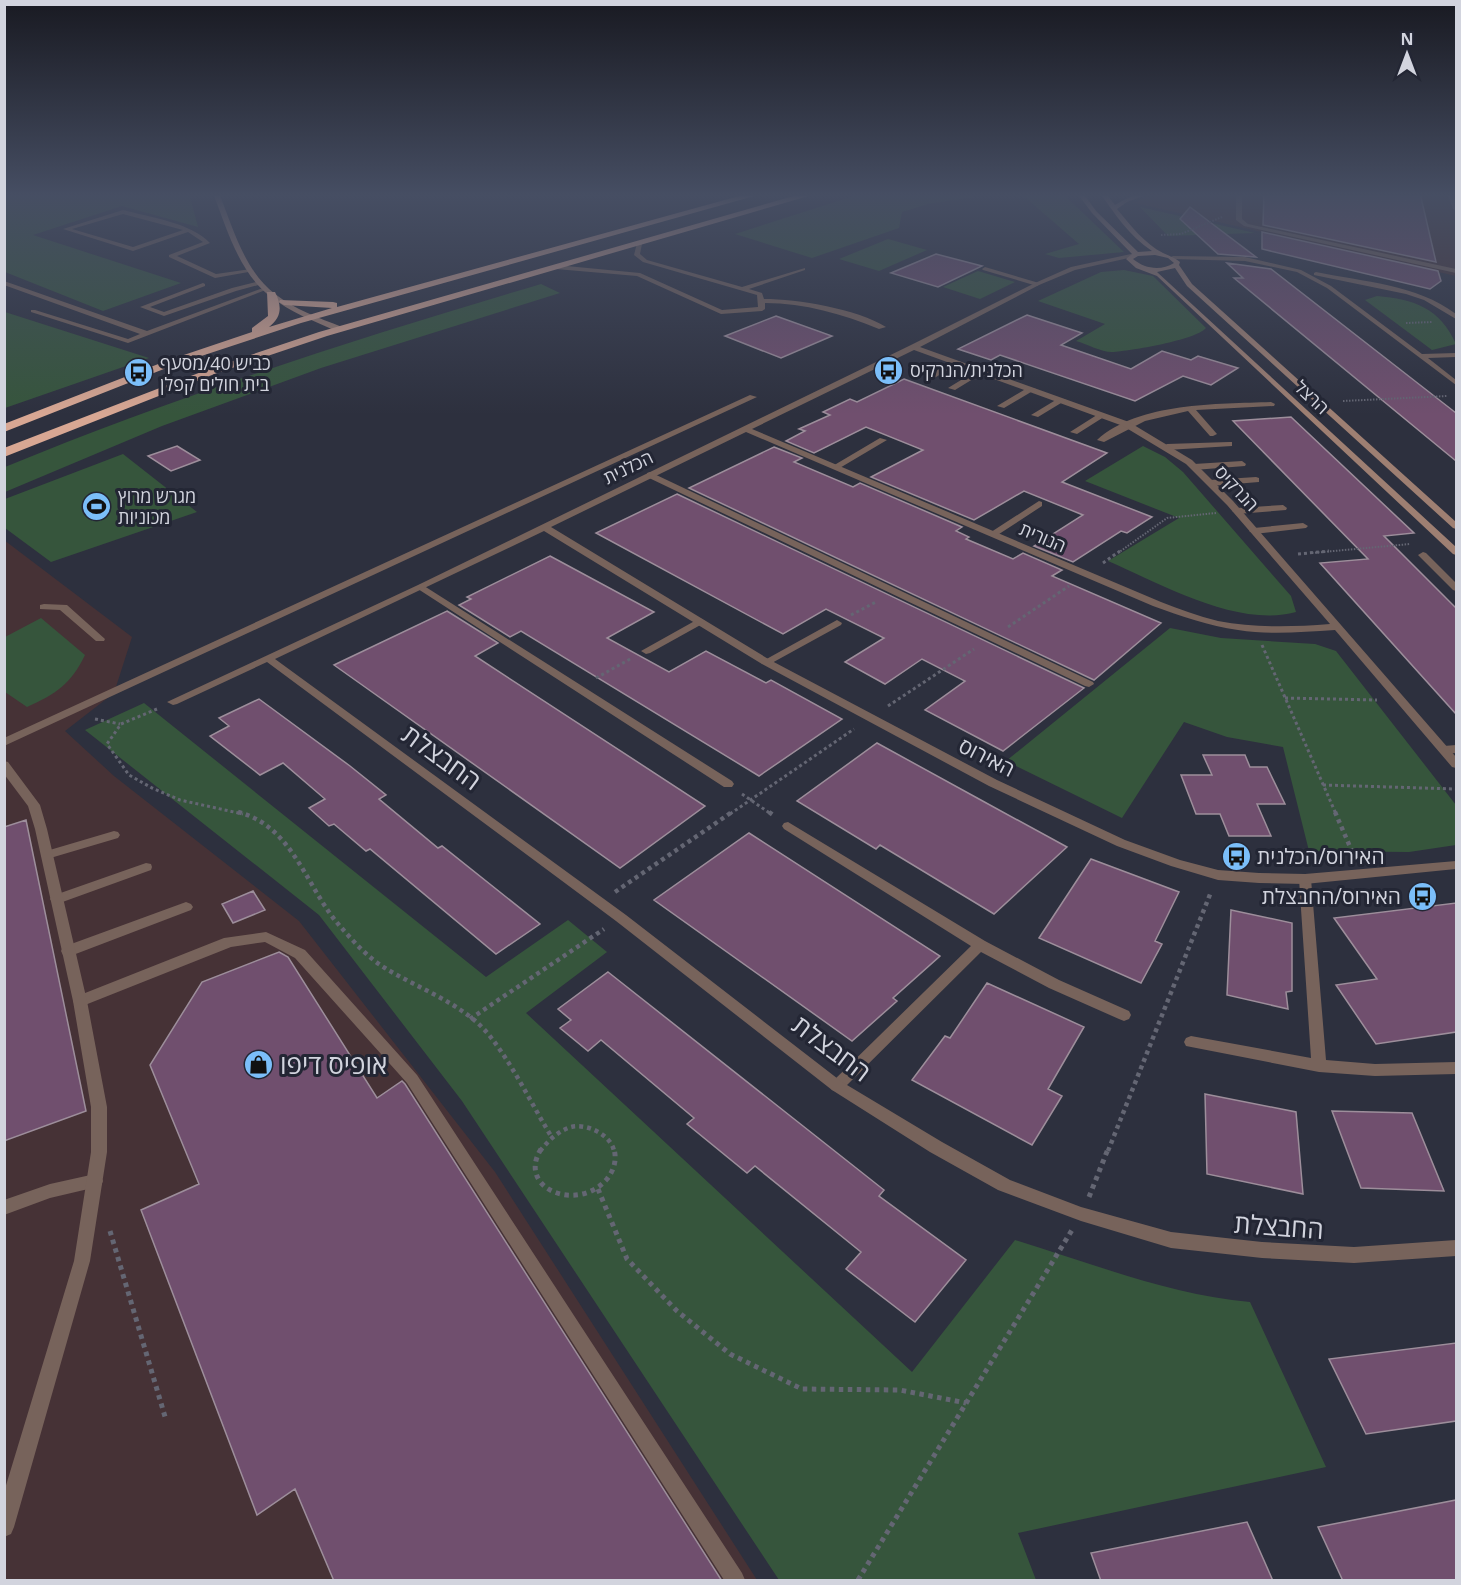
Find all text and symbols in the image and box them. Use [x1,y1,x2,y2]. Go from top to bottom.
north arrow [1377,24,1437,84]
text: N [1400,28,1414,50]
place label: כביש 40/מסעף בית חולים קפלן [160,351,271,396]
bus stop icon: הכלנית/הנרקיס [873,354,905,386]
bus stop icon: כביש 40/מסעף בית חולים קפלן [123,357,155,389]
place label: הכלנית/הנרקיס [910,358,1023,382]
street label: הרצל [1290,375,1334,419]
street label: הכלנית [599,445,657,489]
street label: הנרקיס [1210,460,1264,516]
place label: מגרש מרוץ מכוניות [118,484,196,529]
sports icon: מגרש מרוץ מכוניות [81,490,113,522]
street label: הנורית [1016,517,1070,557]
street label: החבצלת [395,716,489,798]
street label: האירוס [954,731,1020,783]
bus stop icon: האירוס/הכלנית [1220,840,1252,872]
place label: האירוס/הכלנית [1257,842,1385,870]
bus stop icon: האירוס/החבצלת [1406,880,1438,912]
place label: האירוס/החבצלת [1262,882,1401,910]
street label: החבצלת [785,1007,879,1089]
place label: אופיס דיפו [280,1046,387,1082]
shop icon: אופיס דיפו [243,1048,275,1080]
street label: החבצלת [1233,1205,1325,1247]

